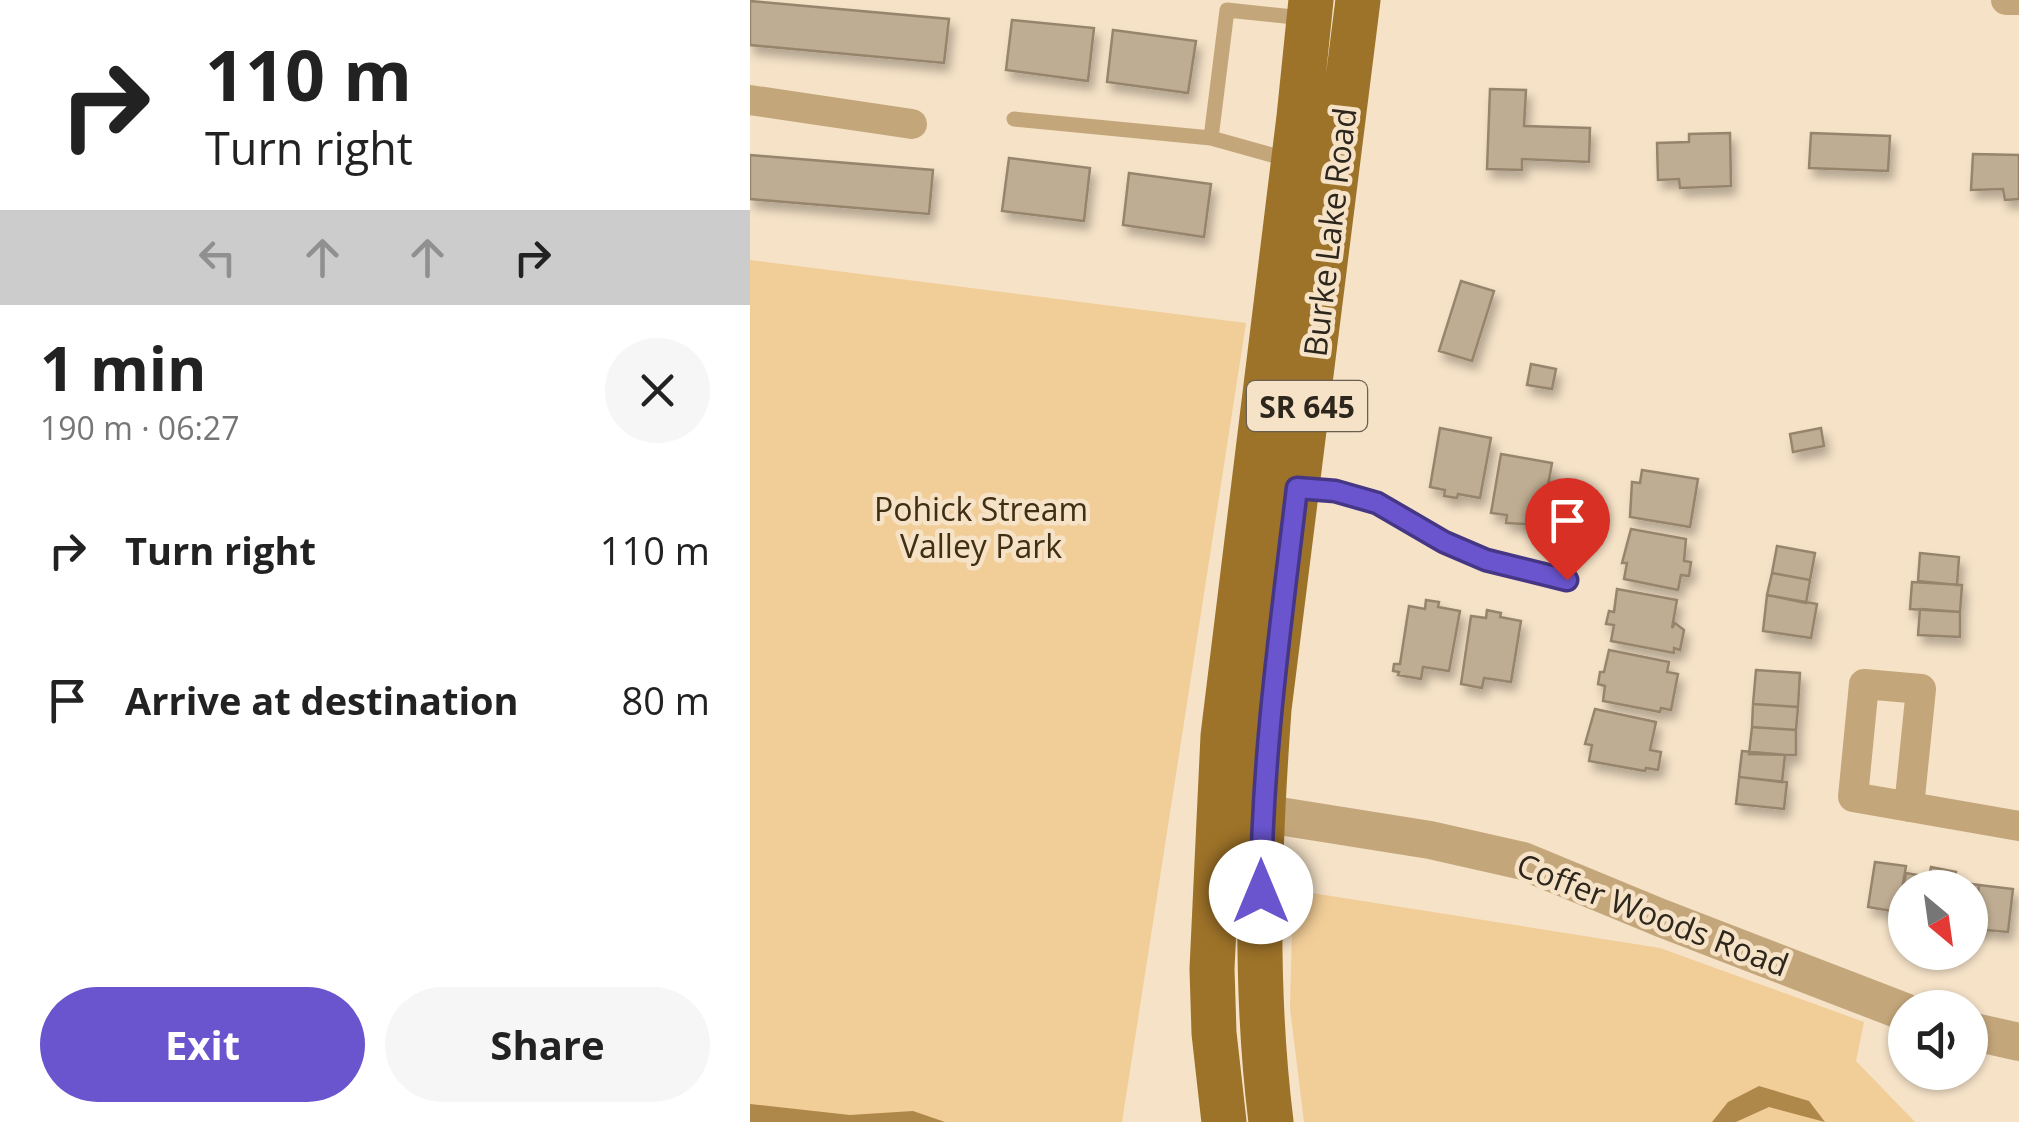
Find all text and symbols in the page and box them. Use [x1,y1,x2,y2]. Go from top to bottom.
text: 110 m [205,26,412,122]
icon: right [40,40,170,170]
street label: Burke Lake Road [1292,105,1366,359]
text: Turn right [205,117,413,178]
icon: left [190,230,245,285]
icon: ahead [295,230,350,285]
icon: ahead [400,230,455,285]
icon: right [505,230,560,285]
text: 1 min [40,327,207,409]
button: close [605,338,710,443]
road number: SR 645 [1247,381,1367,431]
text: 190 m · 06:27 [40,406,239,449]
pin [1525,478,1610,581]
park label: Pohick Stream Valley Park [874,487,1088,567]
icon: arrive [1540,493,1595,548]
icon: right [40,523,95,578]
text: Turn right [125,524,316,576]
text: 110 m [600,524,710,576]
icon: arrive [40,673,95,728]
text: Arrive at destination [125,674,519,726]
text: 80 m [621,674,710,726]
position arrow [1209,840,1313,944]
street label: Coffer Woods Road [1511,842,1795,986]
north arrow [1888,870,1988,970]
map controls [1888,870,1988,1090]
button: Exit [40,987,365,1102]
button: Share [385,987,710,1102]
button: sound [1888,990,1988,1090]

